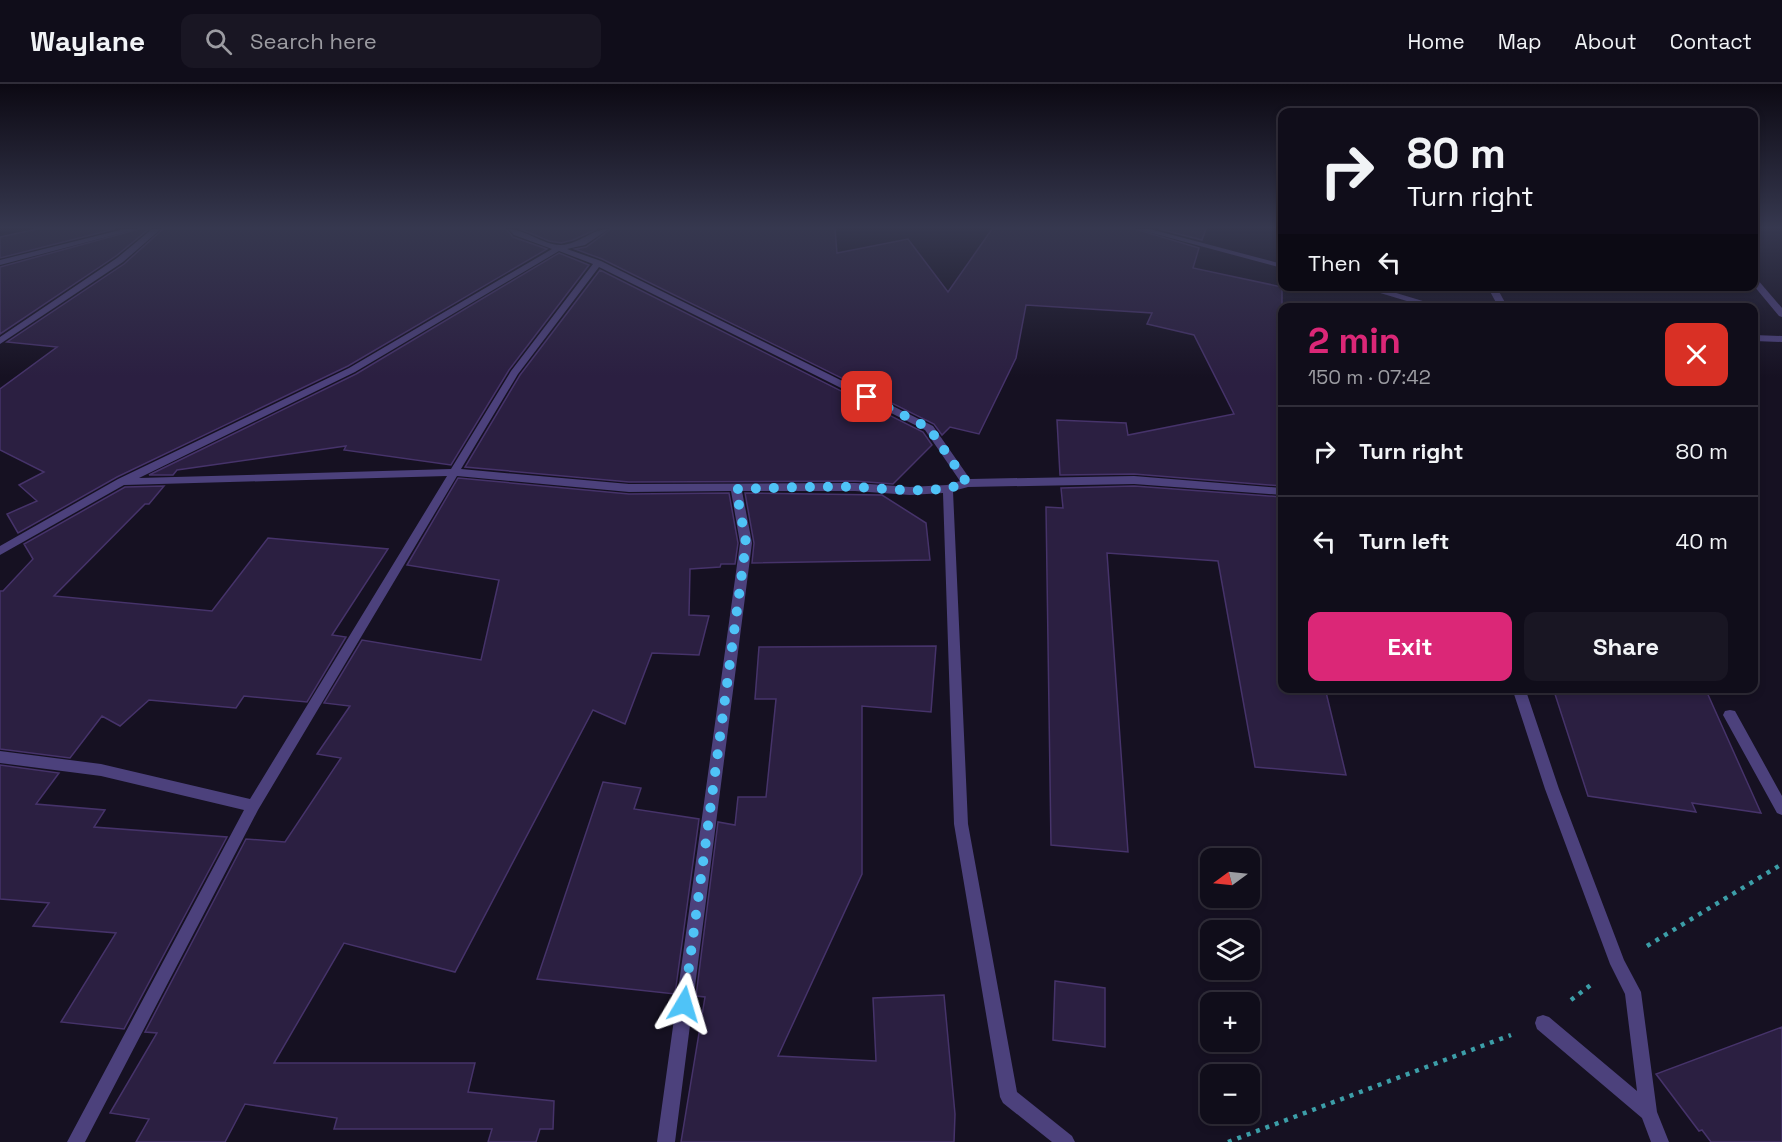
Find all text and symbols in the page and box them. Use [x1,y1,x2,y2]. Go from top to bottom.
search box [181,14,601,68]
text: Waylane [30,23,145,59]
icon: search [202,25,235,58]
text: Search here [250,27,377,55]
text: Home [1407,28,1465,55]
text: Map [1498,28,1542,55]
text: About [1575,28,1637,55]
text: Contact [1670,28,1752,55]
text: 80 m [1407,127,1506,180]
icon: right [1308,132,1386,210]
text: Turn right [1407,179,1534,214]
icon: left [1373,246,1406,279]
text: Then [1308,249,1361,277]
text: 2 min [1308,318,1401,364]
button: close [1665,323,1728,386]
text: 150 m · 07:42 [1308,364,1431,390]
pin [841,371,892,422]
icon: arrive [850,380,883,413]
icon: right [1308,435,1341,468]
text: Turn right [1359,437,1464,465]
text: 80 m [1676,437,1728,465]
icon: left [1308,525,1341,558]
text: Turn left [1359,527,1449,555]
text: 40 m [1676,527,1728,555]
button: Exit [1308,612,1512,681]
button: Share [1524,612,1728,681]
north arrow [1200,848,1260,908]
map controls [1200,848,1260,1124]
button: layers [1200,920,1260,980]
position arrow [652,972,716,1036]
button: + [1200,992,1260,1052]
button: − [1200,1064,1260,1124]

